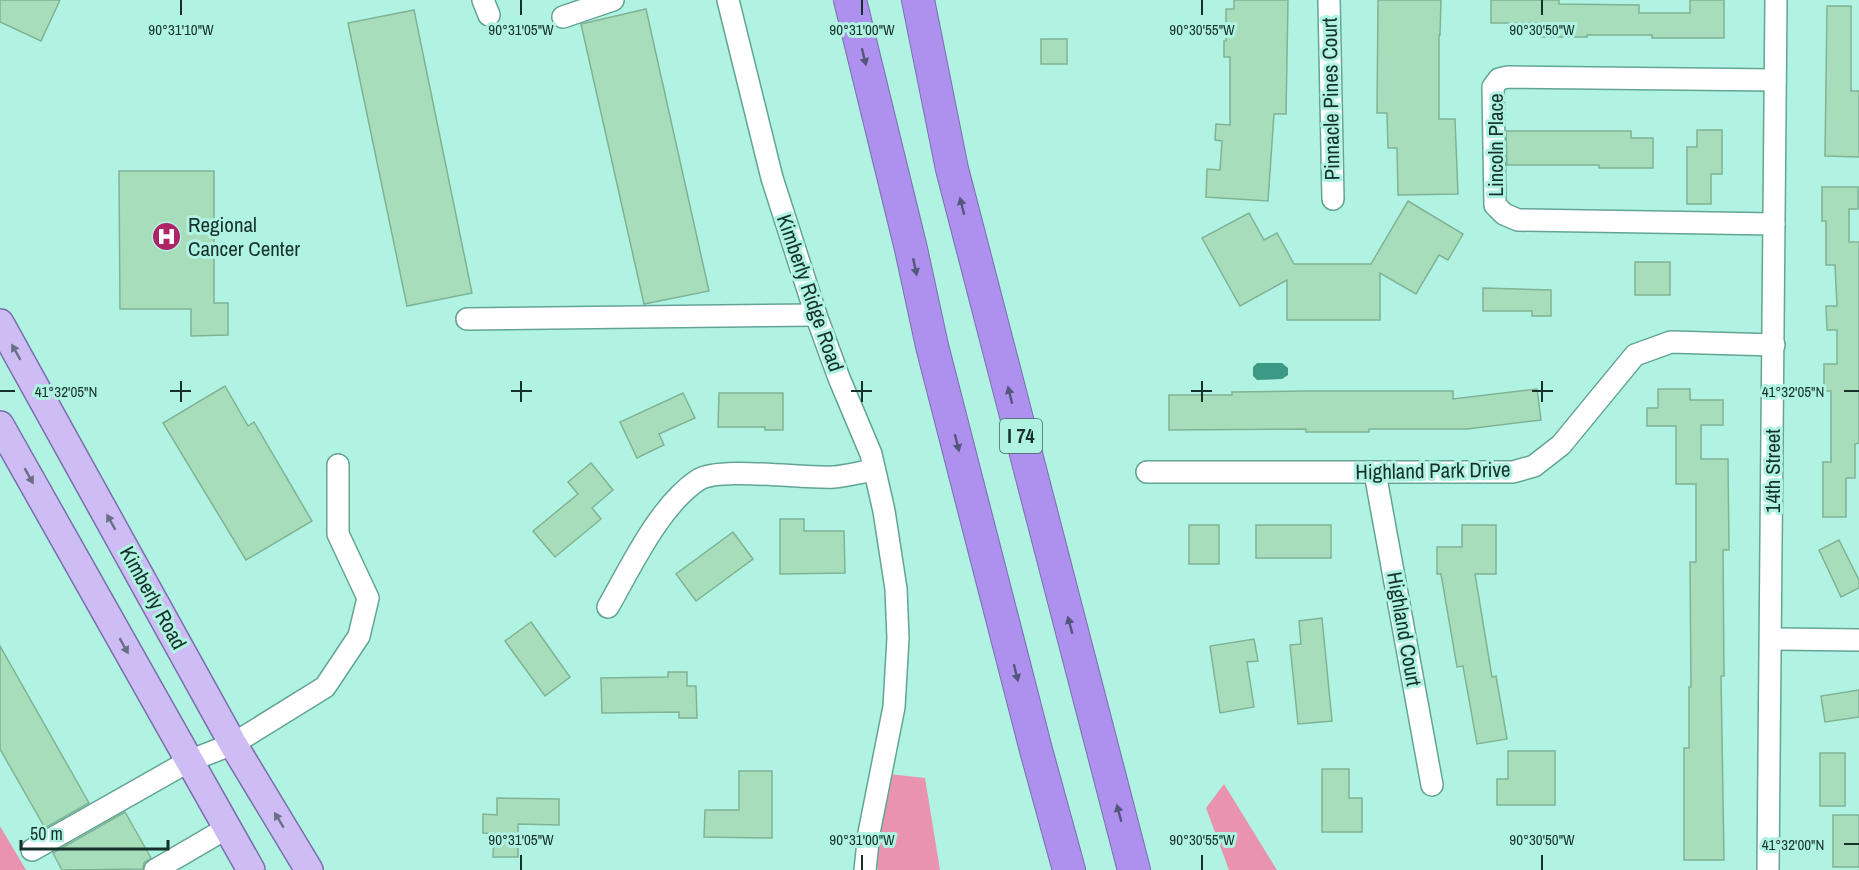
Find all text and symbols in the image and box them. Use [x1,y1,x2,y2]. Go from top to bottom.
street label: Pinnacle Pines Court [1315,17,1346,181]
text: 90°31'10"W [148,19,214,40]
text: 90°31'05"W [488,19,554,40]
text: 90°31'00"W [829,19,895,40]
text: 90°30'55"W [1169,19,1235,40]
text: 90°30'50"W [1509,19,1575,40]
one-way arrow [859,48,869,66]
street label: Lincoln Place [1481,93,1510,197]
one-way arrow [957,197,966,215]
place label: Regional Cancer Center [188,210,300,263]
street label: Kimberly Ridge Road [770,210,851,375]
hospital icon: Regional Cancer Center [151,221,183,253]
one-way arrow [911,257,920,276]
one-way arrow [11,343,21,360]
text: 41°32'05"N [35,381,97,402]
text: 41°32'05"N [1762,381,1824,402]
one-way arrow [1005,386,1014,404]
road number: I 74 [1000,419,1042,453]
street label: 14th Street [1758,429,1787,513]
one-way arrow [953,435,962,453]
street label: Highland Park Drive [1355,455,1511,486]
one-way arrow [24,468,34,485]
one-way arrow [106,514,116,531]
street label: Kimberly Road [113,541,194,655]
street label: Highland Court [1380,569,1429,689]
one-way arrow [1065,615,1075,634]
one-way arrow [119,638,130,654]
one-way arrow [1012,664,1022,682]
one-way arrow [1114,804,1124,823]
one-way arrow [274,812,285,828]
scale bar [21,813,168,851]
text: 50 m [30,821,63,846]
text: 90°31'05"W [488,829,554,850]
text: 90°31'00"W [829,829,895,850]
text: 90°30'55"W [1169,829,1235,850]
text: 90°30'50"W [1509,829,1575,850]
text: 41°32'00"N [1762,834,1824,855]

